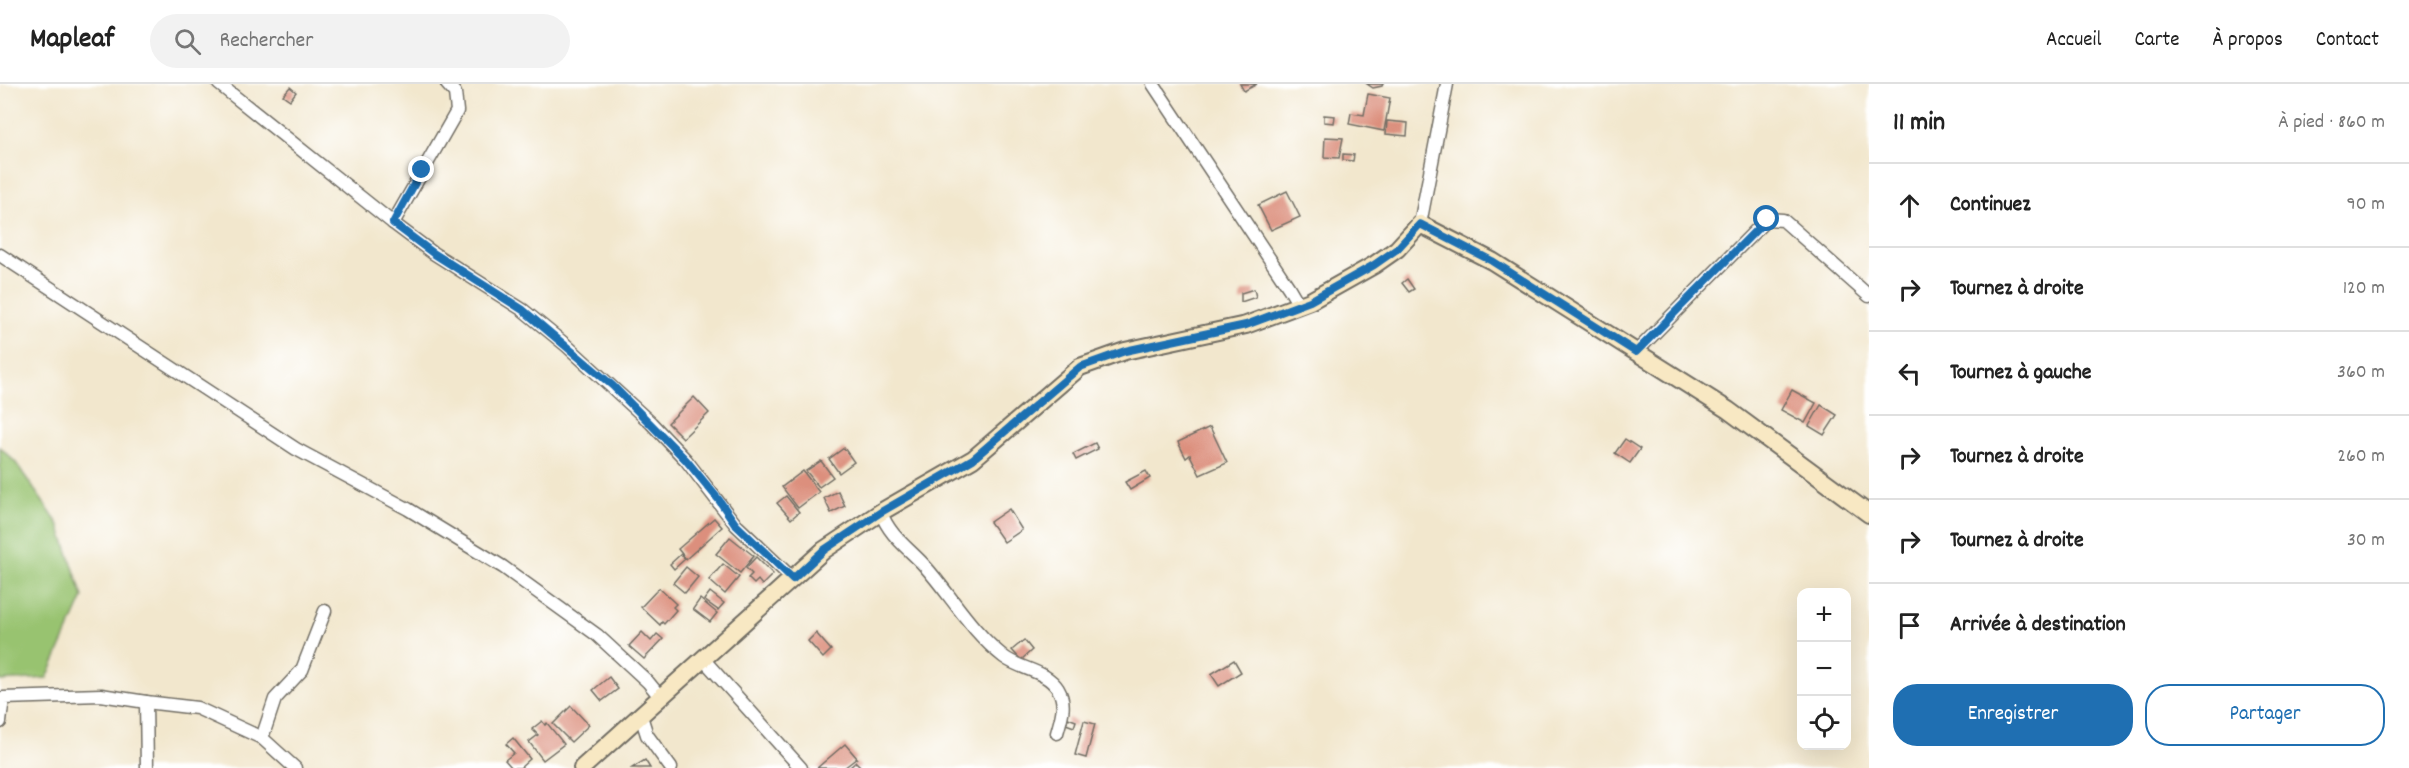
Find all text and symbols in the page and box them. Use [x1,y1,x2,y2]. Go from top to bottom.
search box [150,14,570,68]
text: Mapleaf [30,21,114,61]
icon: search [171,25,204,58]
text: Rechercher [219,26,313,57]
text: Accueil [2046,26,2101,56]
text: Carte [2134,26,2179,56]
text: À propos [2212,26,2283,56]
text: Contact [2316,26,2379,56]
text: 11 min [1893,105,1945,142]
text: À pied · 860 m [2278,109,2385,137]
route end [408,156,434,182]
icon: ahead [1893,189,1926,222]
text: Continuez [1950,190,2031,221]
text: 90 m [2347,191,2385,219]
route start [1753,205,1779,231]
icon: right [1893,273,1926,306]
text: Tournez à droite [1950,274,2084,305]
text: 120 m [2343,275,2385,303]
icon: left [1893,357,1926,390]
text: Tournez à gauche [1950,358,2092,389]
text: 360 m [2337,359,2385,387]
icon: right [1893,441,1926,474]
text: Tournez à droite [1950,442,2084,473]
text: 260 m [2337,443,2385,471]
icon: right [1893,525,1926,558]
text: Tournez à droite [1950,526,2084,557]
text: 30 m [2347,527,2385,555]
map controls [1797,588,1851,750]
button: + [1797,588,1851,642]
icon: arrive [1893,609,1926,642]
text: Arrivée à destination [1950,610,2126,641]
button: − [1797,642,1851,696]
button: Enregistrer [1893,684,2133,746]
button: Partager [2145,684,2385,746]
button: locate [1797,696,1851,750]

